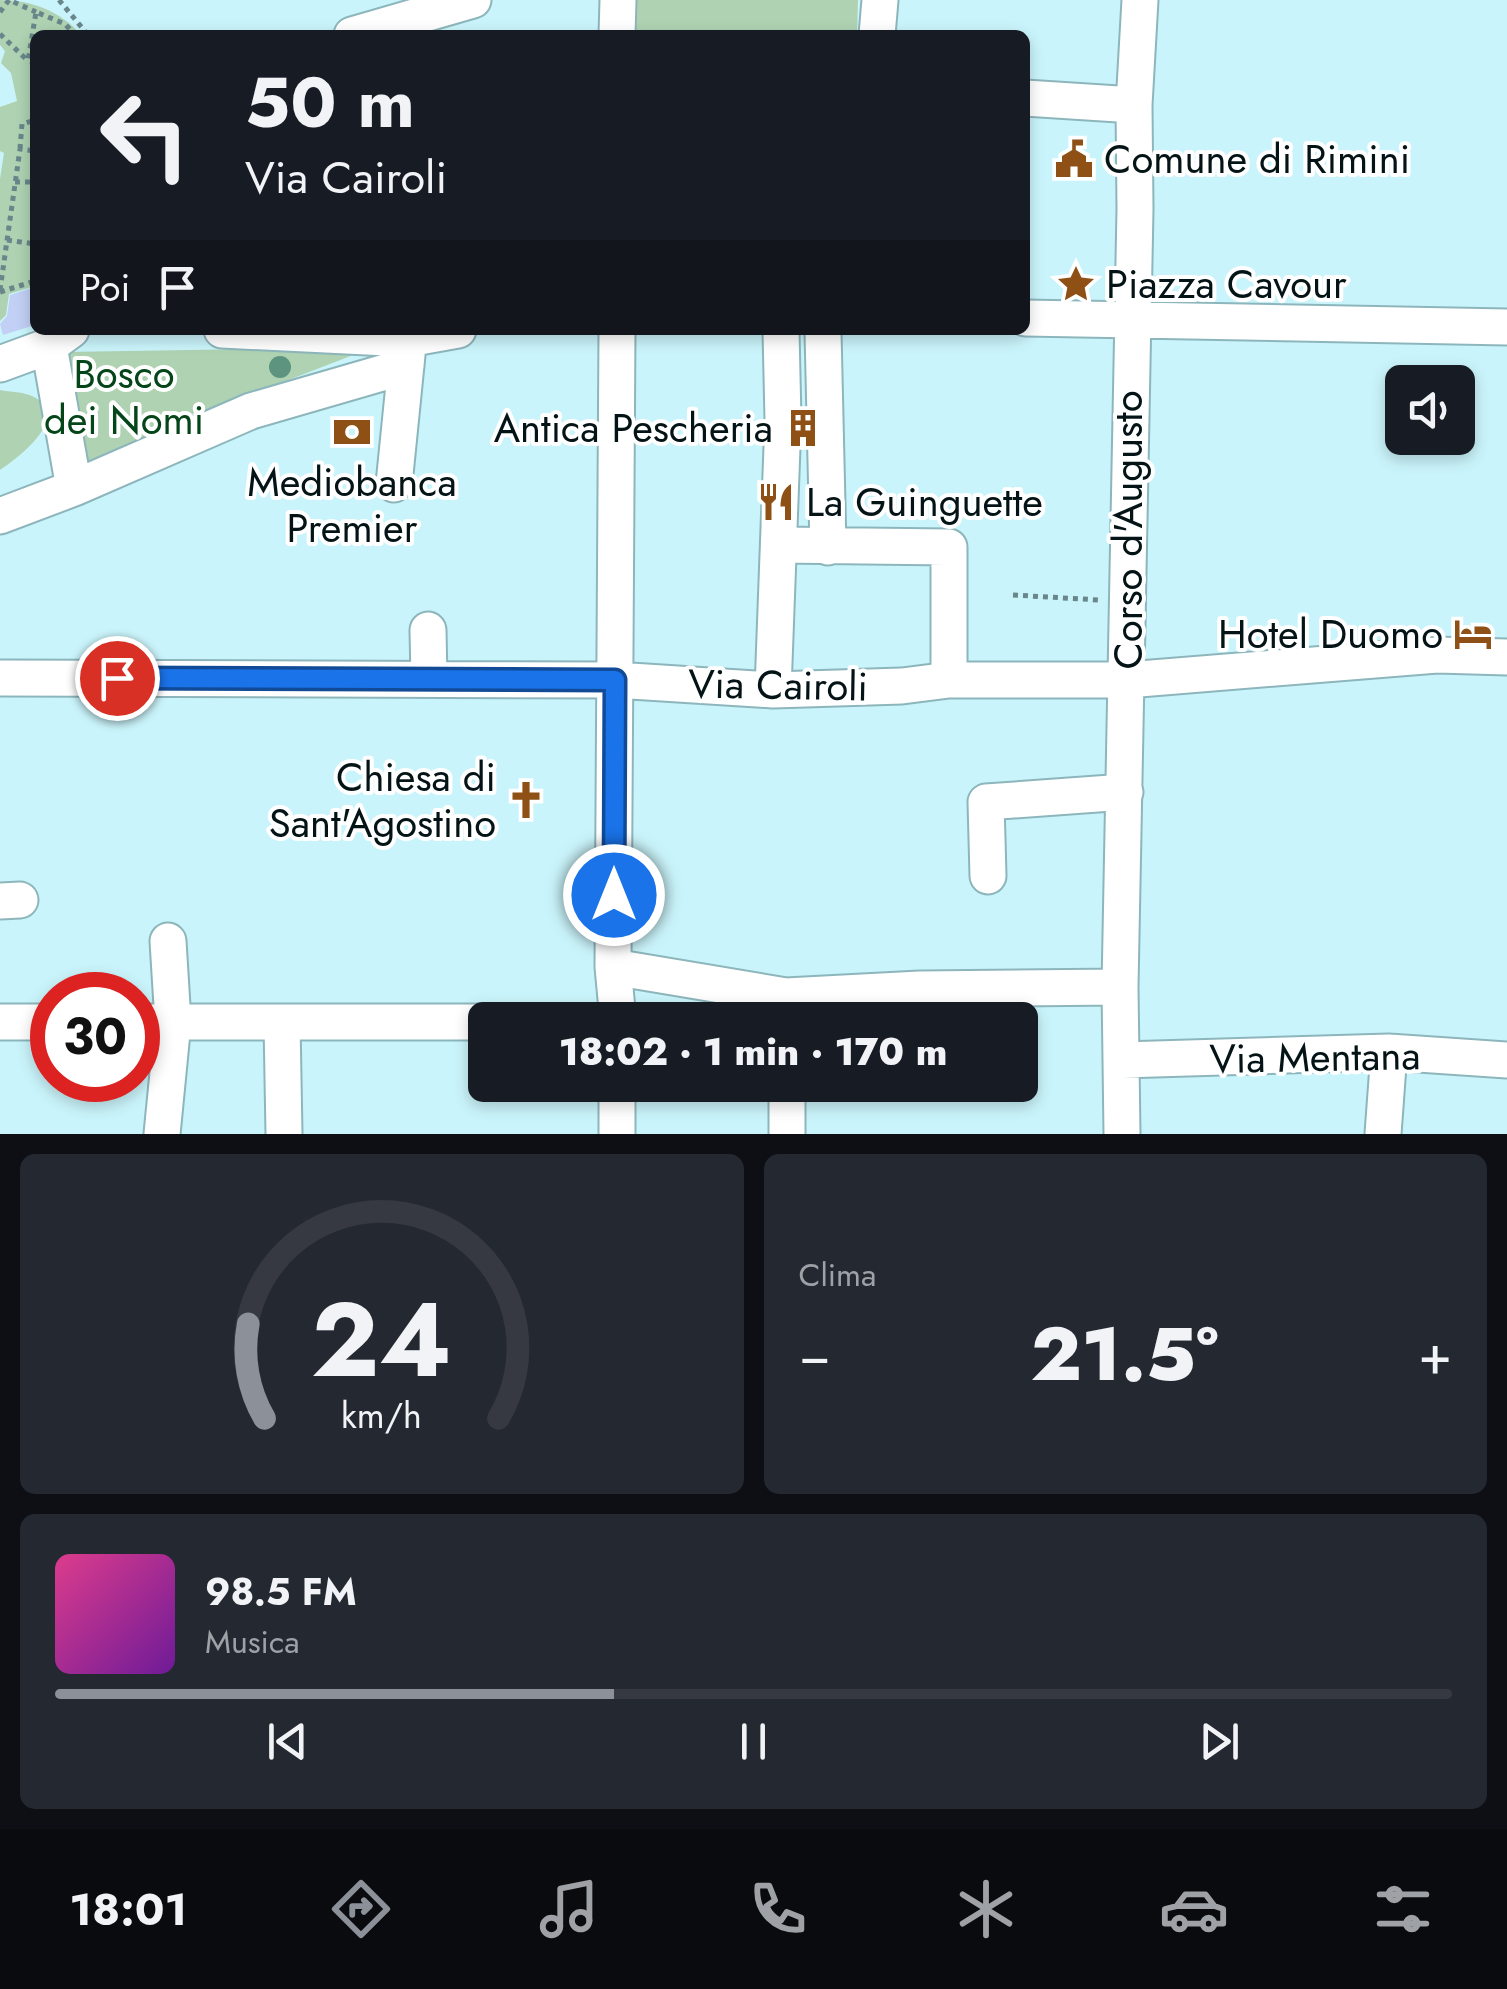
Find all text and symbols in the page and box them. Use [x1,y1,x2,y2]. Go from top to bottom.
text: 50 m [245,52,415,153]
icon: left [80,70,210,200]
place label: Comune di Rimini [1104,130,1410,188]
public building icon: Comune di Rimini [1053,138,1095,180]
text: Via Cairoli [245,145,447,210]
place label: Piazza Cavour [1106,255,1347,313]
text: Poi [80,260,130,315]
icon: arrive [150,260,205,315]
place icon: Piazza Cavour [1055,263,1097,305]
park label: Bosco dei Nomi [44,345,204,449]
map controls [1385,365,1475,455]
button: sound [1385,365,1475,455]
street label: Corso d'Augusto [1099,390,1157,670]
place label: Antica Pescheria [494,399,773,457]
building icon: Antica Pescheria [782,407,824,449]
bank icon: Mediobanca Premier [331,411,373,453]
place label: Mediobanca Premier [247,453,457,557]
place label: La Guinguette [806,473,1043,531]
restaurant icon: La Guinguette [755,481,797,523]
place label: Hotel Duomo [1218,605,1443,663]
hotel icon: Hotel Duomo [1452,613,1494,655]
pin [75,636,160,721]
icon: arrive [90,651,145,706]
street label: Via Cairoli [688,654,868,716]
place label: Chiesa di Sant'Agostino [269,748,496,852]
church icon: Chiesa di Sant'Agostino [505,779,547,821]
position arrow [562,843,666,947]
speed limit sign: 30 [30,972,160,1102]
text: 18:02 · 1 min · 170 m [559,1024,947,1079]
street label: Via Mentana [1209,1026,1421,1088]
text: Clima [799,1252,876,1298]
text: 24 [311,1265,452,1415]
text: 21.5° [1030,1300,1219,1408]
text: − [799,1315,831,1395]
text: + [1418,1315,1452,1395]
text: km/h [341,1390,422,1441]
text: 98.5 FM [205,1564,357,1619]
text: Musica [205,1619,300,1665]
icon: previous [260,1714,315,1769]
icon: pause [726,1714,781,1769]
icon: next [1192,1714,1247,1769]
icon: directions [326,1874,396,1944]
icon: music [534,1874,604,1944]
icon: phone [743,1874,813,1944]
icon: climate [951,1874,1021,1944]
icon: car [1159,1874,1229,1944]
icon: filters [1368,1874,1438,1944]
text: 18:01 [69,1877,188,1942]

